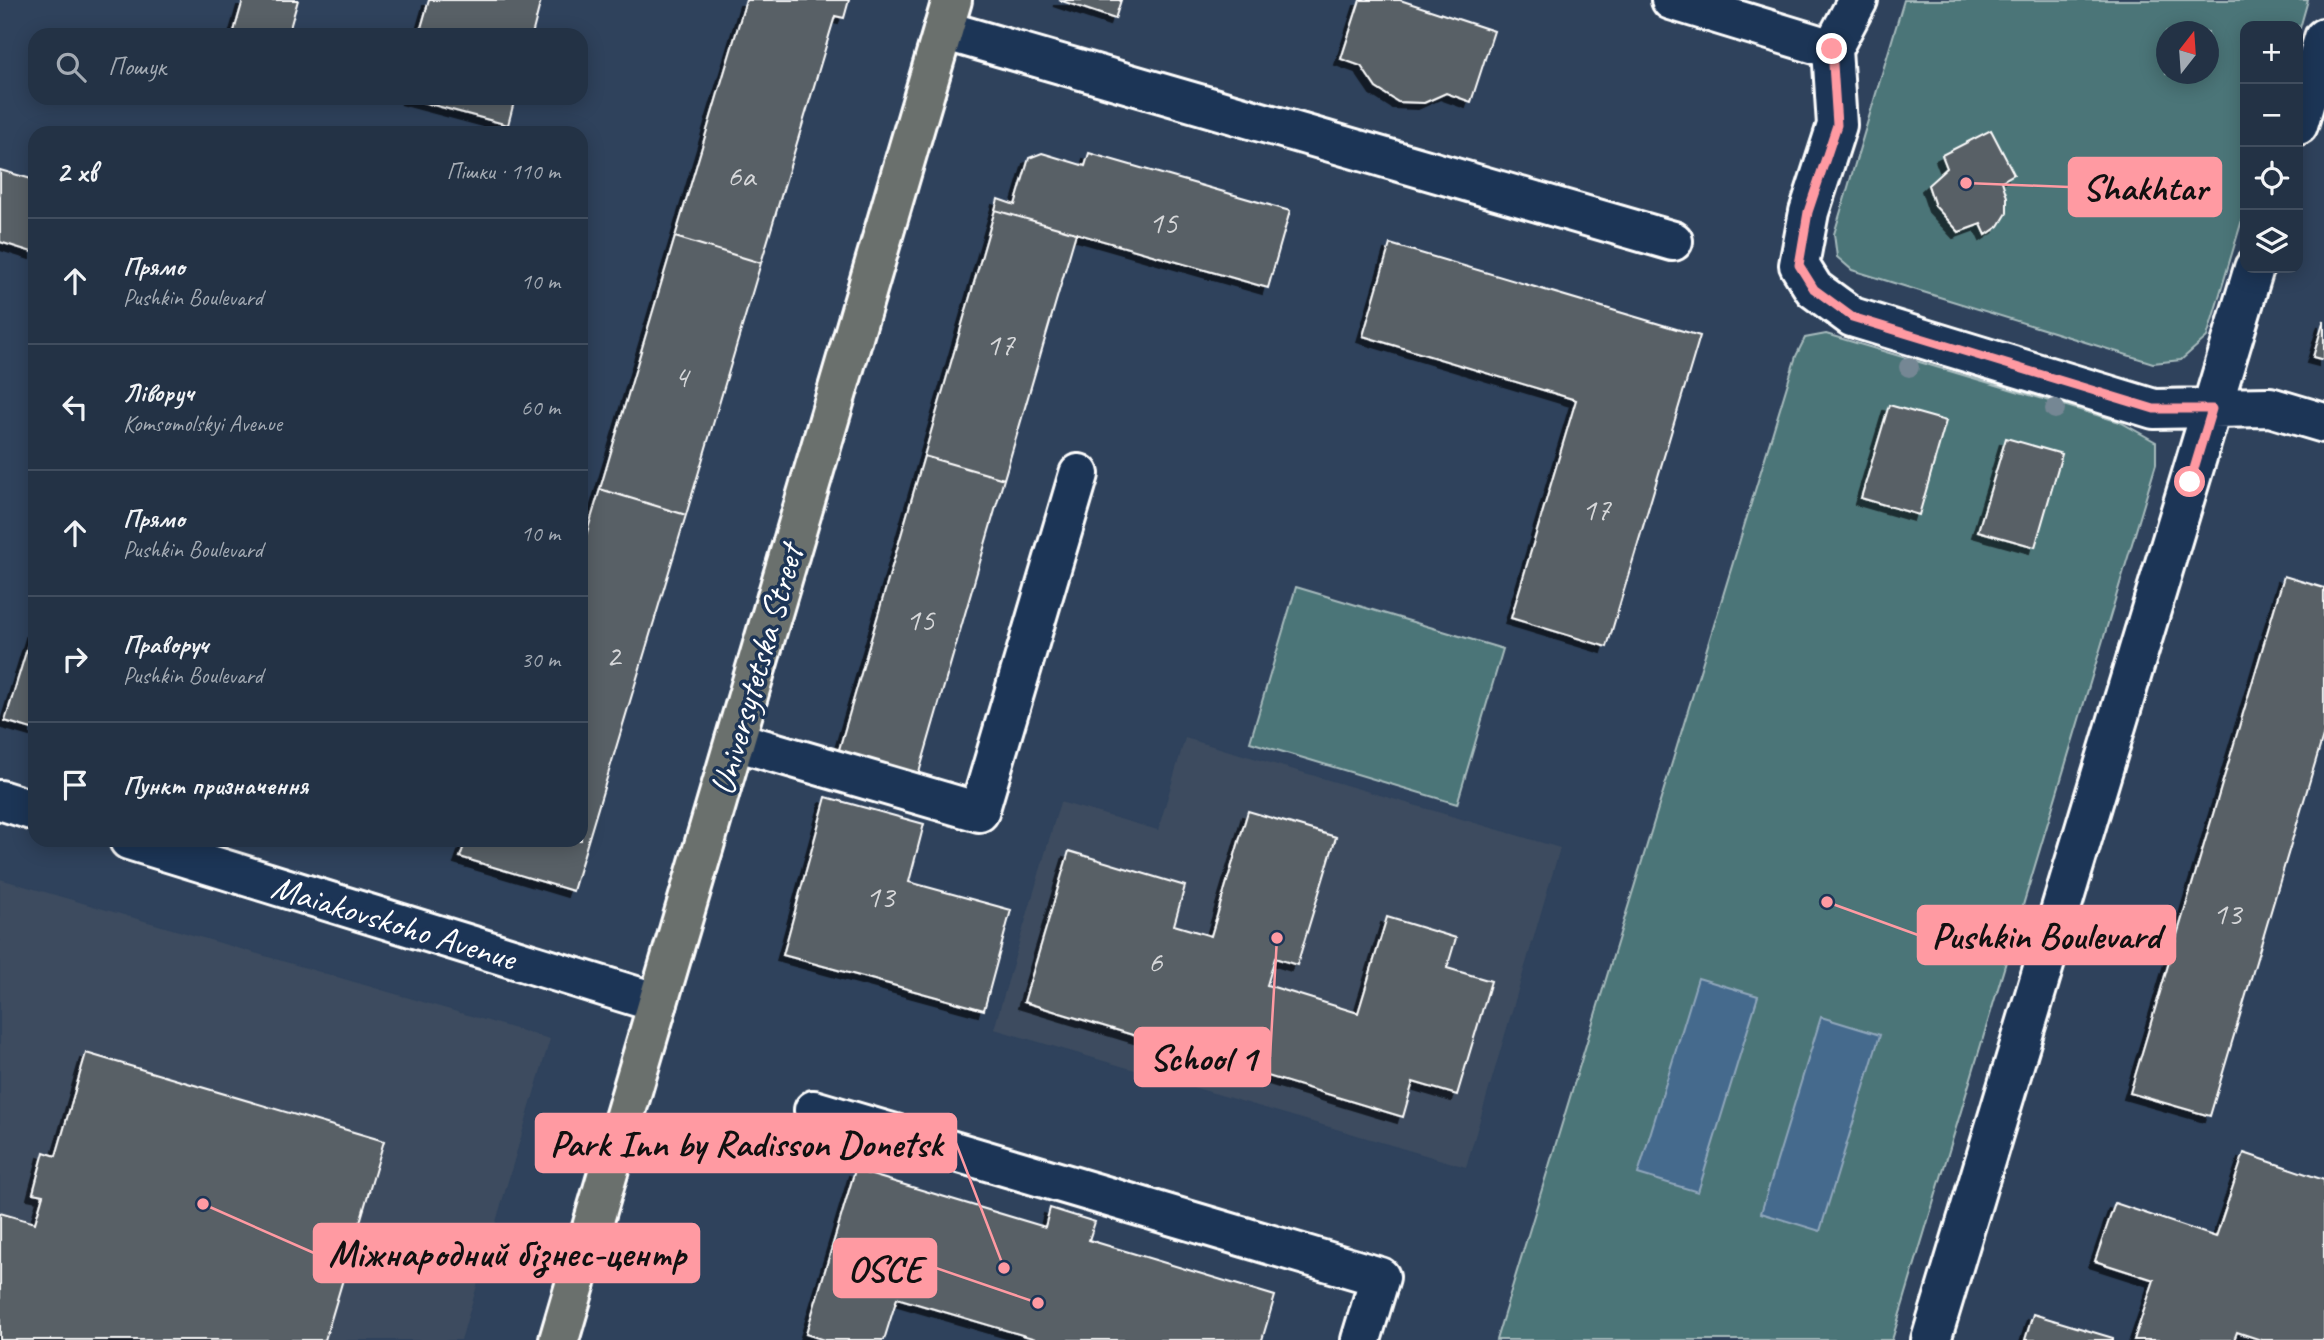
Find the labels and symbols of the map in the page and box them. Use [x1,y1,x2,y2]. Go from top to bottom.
north arrow [2156,21,2219,84]
route end [1816,33,1847,64]
house number: 6а [727,155,757,196]
callout: Shakhtar [2069,158,2221,216]
text: Shakhtar [2083,164,2211,211]
house number: 15 [1149,202,1179,243]
house number: 17 [986,324,1016,365]
house number: 4 [674,356,692,397]
route start [2174,466,2205,497]
house number: 17 [1582,489,1612,530]
street label: Universytetska Street [699,536,815,800]
house number: 15 [906,599,936,640]
house number: 2 [606,635,623,676]
street label: Maiakovskoho Avenue [266,864,524,982]
house number: 13 [866,876,897,917]
house number: 13 [2213,893,2244,934]
callout: Pushkin Boulevard [1918,906,2175,964]
text: Pushkin Boulevard [1932,912,2166,959]
house number: 6 [1148,941,1164,982]
callout: School 1 [1135,1028,1270,1086]
text: School 1 [1149,1034,1261,1081]
callout: Park Inn by Radisson Donetsk [536,1114,956,1172]
text: Park Inn by Radisson Donetsk [550,1120,945,1167]
callout: Міжнародний бізнес-центр [314,1224,699,1282]
text: Міжнародний бізнес-центр [329,1230,688,1278]
callout: OSCE [834,1239,936,1297]
text: OSCE [848,1245,928,1292]

